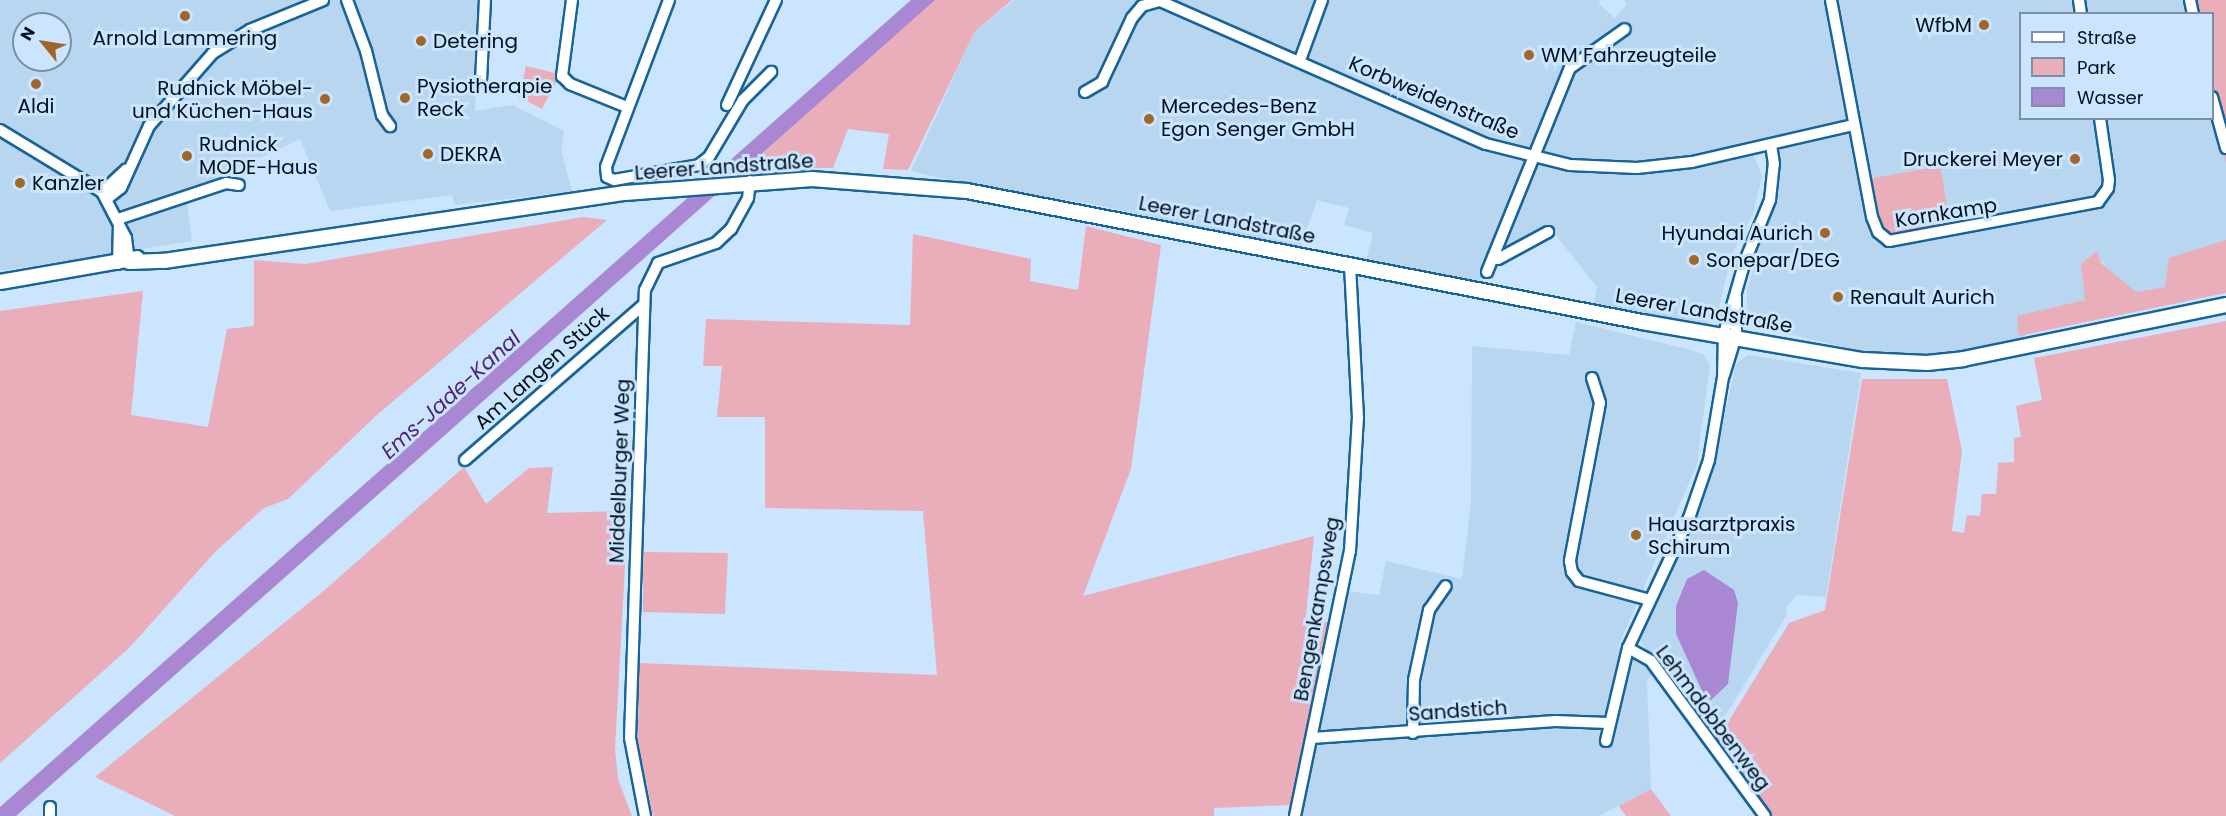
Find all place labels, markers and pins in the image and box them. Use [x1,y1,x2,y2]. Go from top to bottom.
marker: Arnold Lammering [178,9,192,23]
place label: WfbM [1915,13,1972,37]
marker: WfbM [1977,18,1991,32]
place label: Arnold Lammering [93,26,277,50]
place label: Detering [433,29,518,53]
marker: Detering [414,34,428,48]
place label: WM Fahrzeugteile [1541,43,1717,67]
marker: WM Fahrzeugteile [1522,48,1536,62]
place label: Pysiotherapie Reck [417,74,552,121]
place label: Rudnick Möbel- und Küchen-Haus [132,76,313,123]
marker: Aldi [29,77,43,91]
marker: Pysiotherapie Reck [398,91,412,105]
marker: Rudnick Möbel- und Küchen-Haus [318,92,332,106]
place label: Aldi [18,94,54,118]
place label: Mercedes-Benz Egon Senger GmbH [1161,95,1355,142]
marker: Mercedes-Benz Egon Senger GmbH [1142,112,1156,126]
place label: Rudnick MODE-Haus [199,132,318,179]
place label: DEKRA [440,142,502,166]
marker: DEKRA [421,147,435,161]
place label: Druckerei Meyer [1903,147,2063,171]
marker: Rudnick MODE-Haus [180,149,194,163]
marker: Druckerei Meyer [2068,152,2082,166]
place label: Kanzler [32,171,104,195]
marker: Kanzler [13,176,27,190]
place label: Hyundai Aurich [1661,221,1813,245]
marker: Hyundai Aurich [1818,226,1832,240]
place label: Sonepar/DEG [1706,248,1840,272]
marker: Sonepar/DEG [1687,253,1701,267]
place label: Renault Aurich [1850,285,1995,309]
marker: Renault Aurich [1831,290,1845,304]
place label: Hausarztpraxis Schirum [1648,512,1795,559]
marker: Hausarztpraxis Schirum [1629,528,1643,542]

